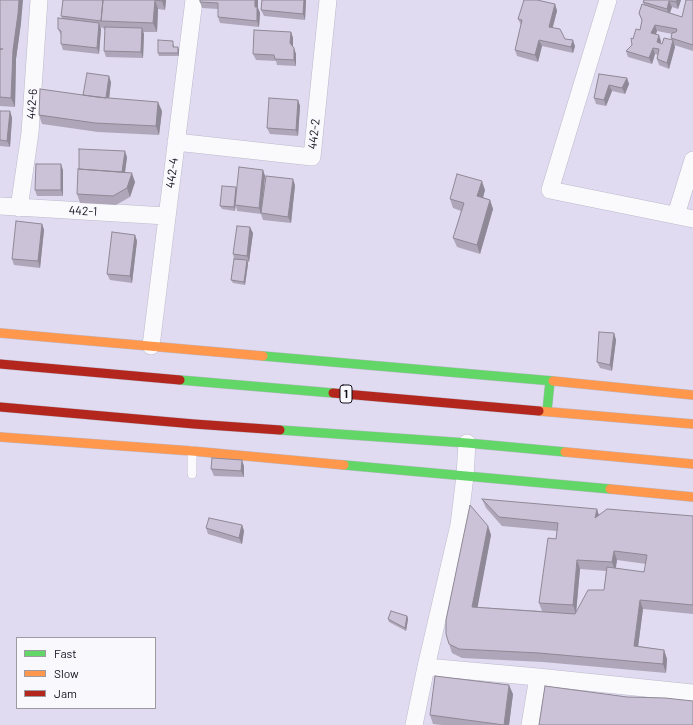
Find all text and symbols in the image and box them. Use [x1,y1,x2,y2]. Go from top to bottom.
street label: 442-6 [24,88,40,120]
street label: 442-2 [305,118,323,150]
street label: 442-4 [163,157,181,189]
street label: 442-1 [68,203,98,219]
road number: 1 [340,385,352,403]
legend [16,637,156,709]
text: Fast [54,646,77,660]
text: Slow [54,666,79,680]
text: Jam [54,686,77,700]

